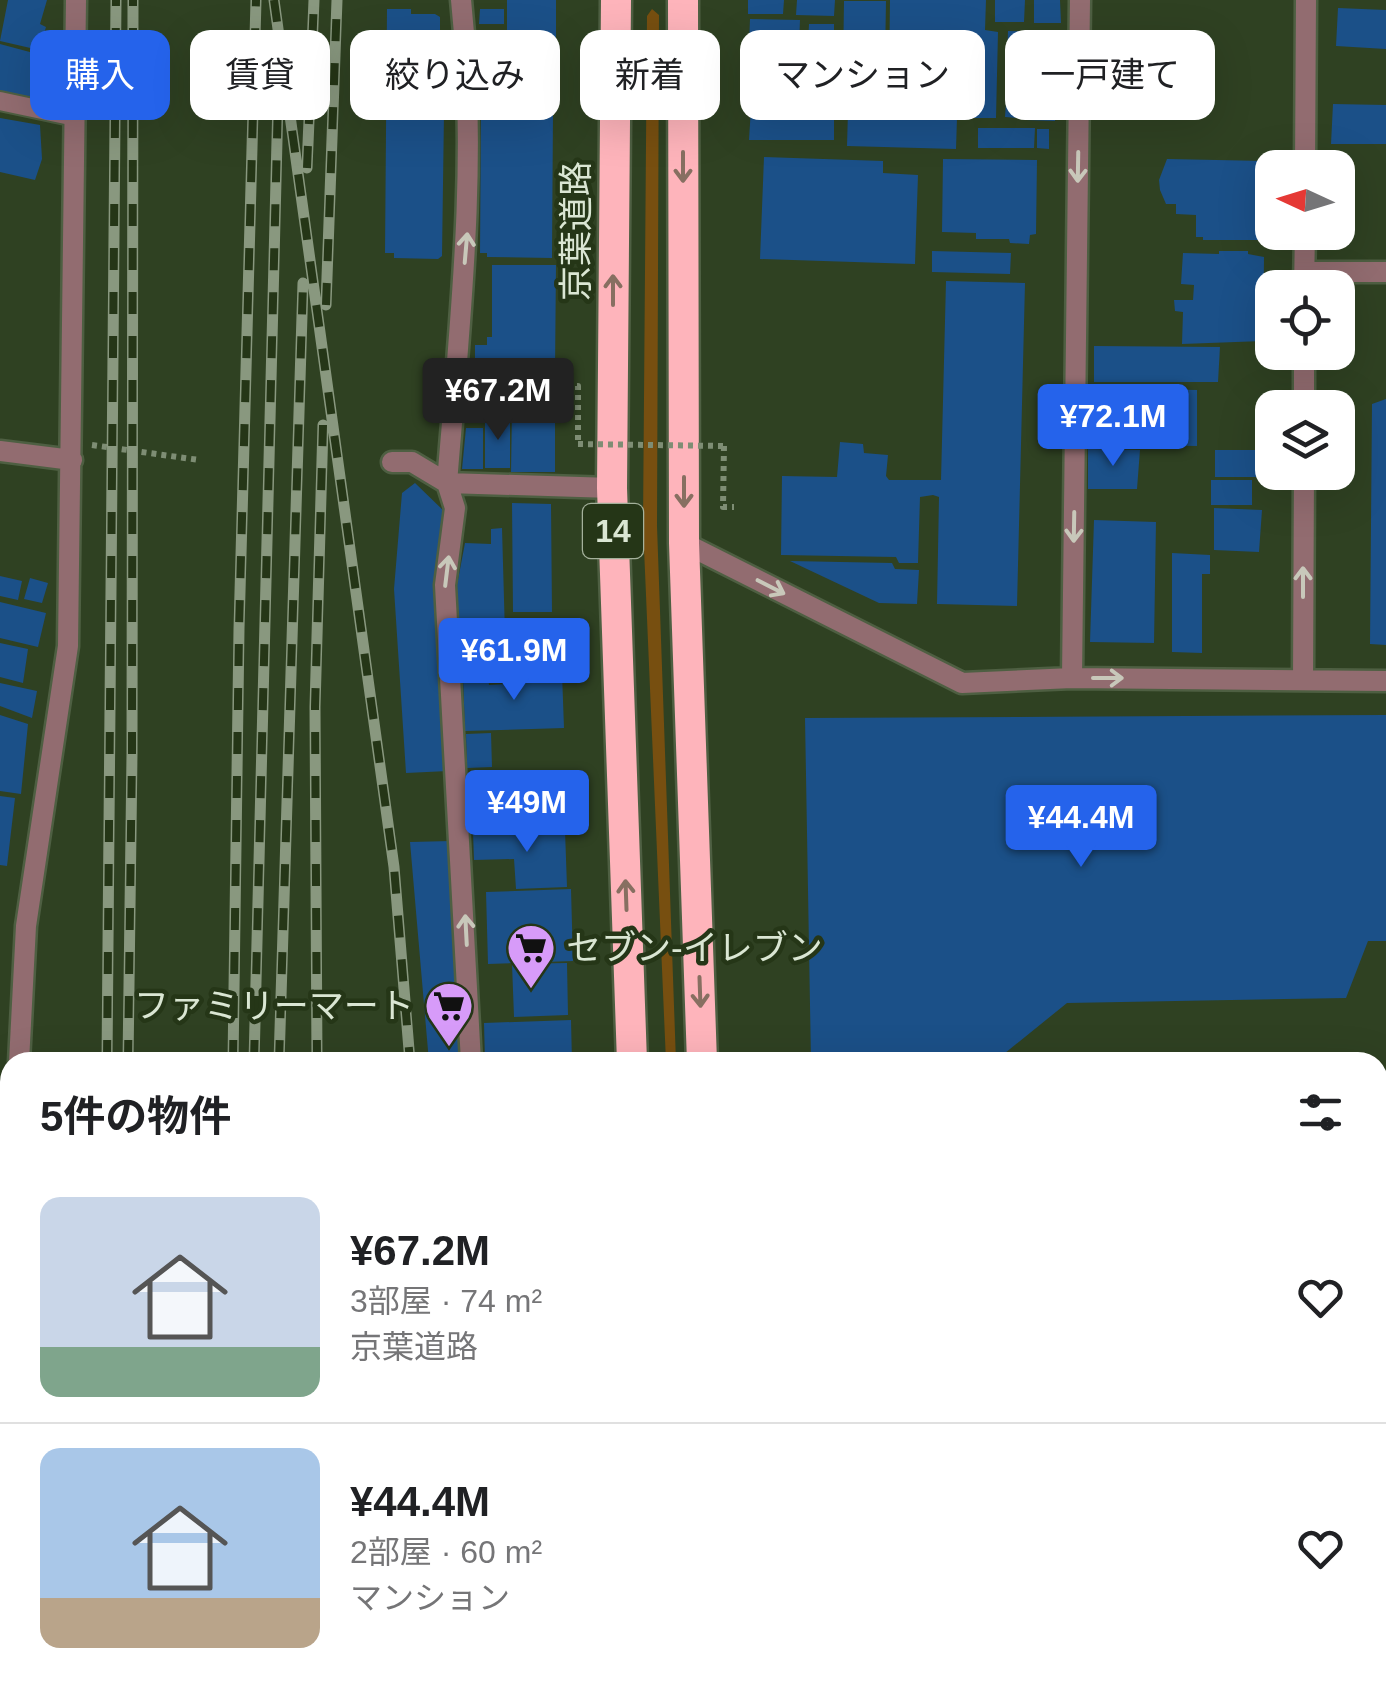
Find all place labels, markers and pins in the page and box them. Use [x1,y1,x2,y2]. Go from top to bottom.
pin: ¥67.2M [417,358,579,443]
pin: ¥72.1M [1032,384,1194,469]
pin: ¥61.9M [433,618,595,703]
pin: ¥49M [468,770,586,855]
pin: ¥44.4M [1000,785,1162,870]
supermarket icon: セブン-イレブン [505,922,557,990]
place label: セブン-イレブン [566,928,823,967]
supermarket icon: ファミリーマート [423,980,475,1048]
place label: ファミリーマート [134,986,414,1025]

